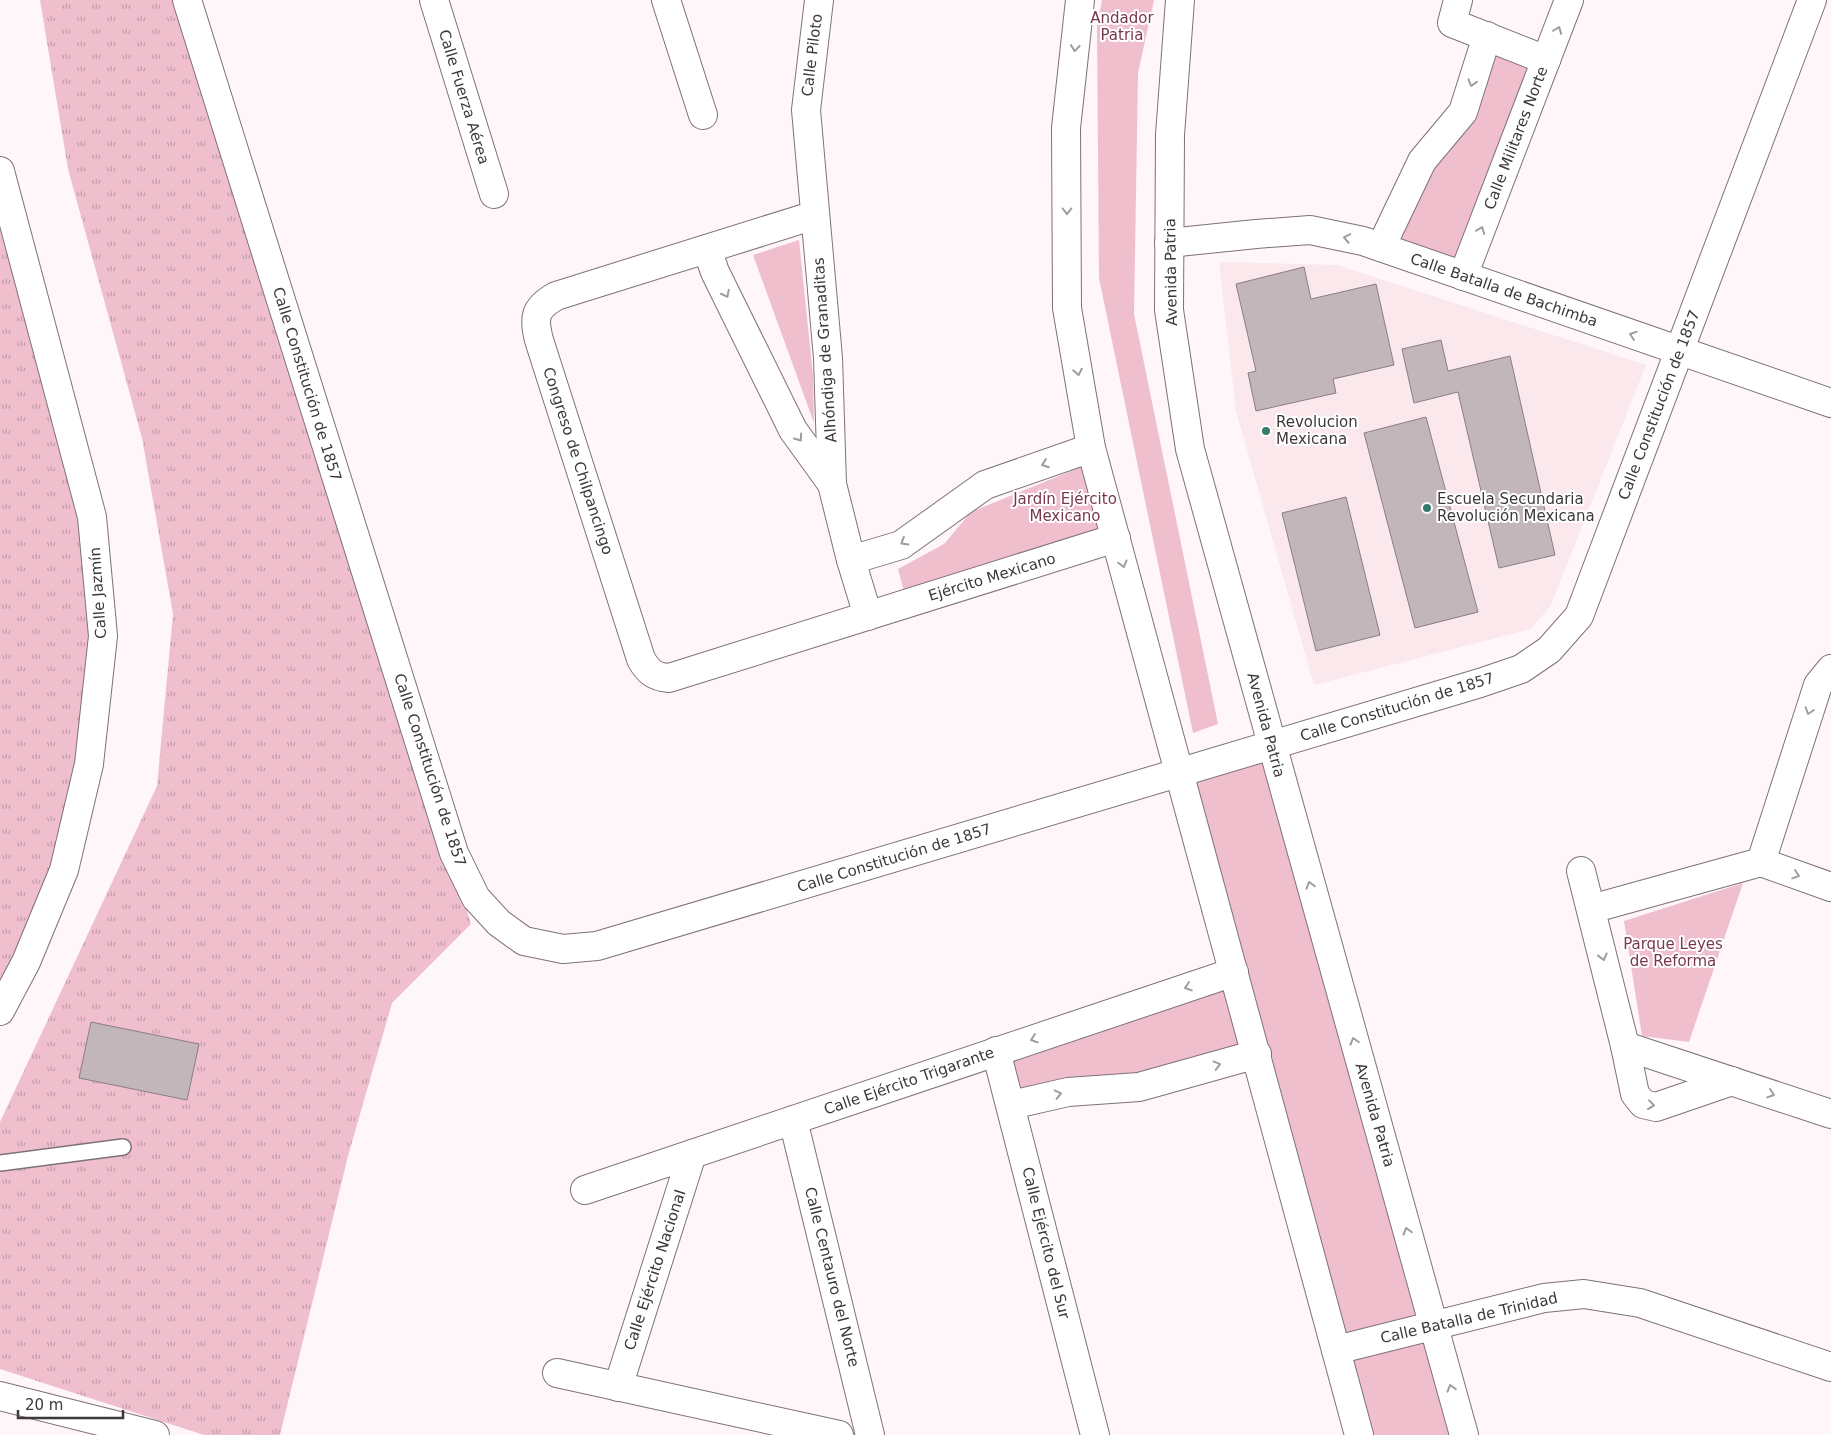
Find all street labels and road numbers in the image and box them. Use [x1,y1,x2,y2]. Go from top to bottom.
street label: Calle Piloto [798,13,826,97]
street label: Calle Fuerza Aérea [435,27,493,167]
street label: Calle Militares Norte [1480,64,1552,212]
street label: Avenida Patria [1161,218,1181,326]
street label: Calle Batalla de Bachimba [1408,249,1600,331]
street label: Alhóndiga de Granaditas [810,257,840,443]
street label: Calle Constitución de 1857 [269,285,345,483]
street label: Calle Constitución de 1857 [1614,307,1704,503]
street label: Congreso de Chilpancingo [539,365,617,557]
street label: Calle Jazmín [86,547,110,639]
street label: Ejército Mexicano [926,549,1058,605]
street label: Calle Constitución de 1857 [1298,669,1496,745]
street label: Calle Constitución de 1857 [390,671,470,869]
street label: Avenida Patria [1243,671,1289,779]
street label: Calle Constitución de 1857 [795,820,993,896]
street label: Calle Ejército Trigarante [821,1043,997,1119]
street label: Avenida Patria [1352,1061,1398,1169]
street label: Calle Ejército del Sur [1018,1165,1074,1322]
street label: Calle Centauro del Norte [801,1185,863,1369]
street label: Calle Ejército Nacional [621,1187,689,1353]
street label: Calle Batalla de Trinidad [1379,1289,1559,1347]

